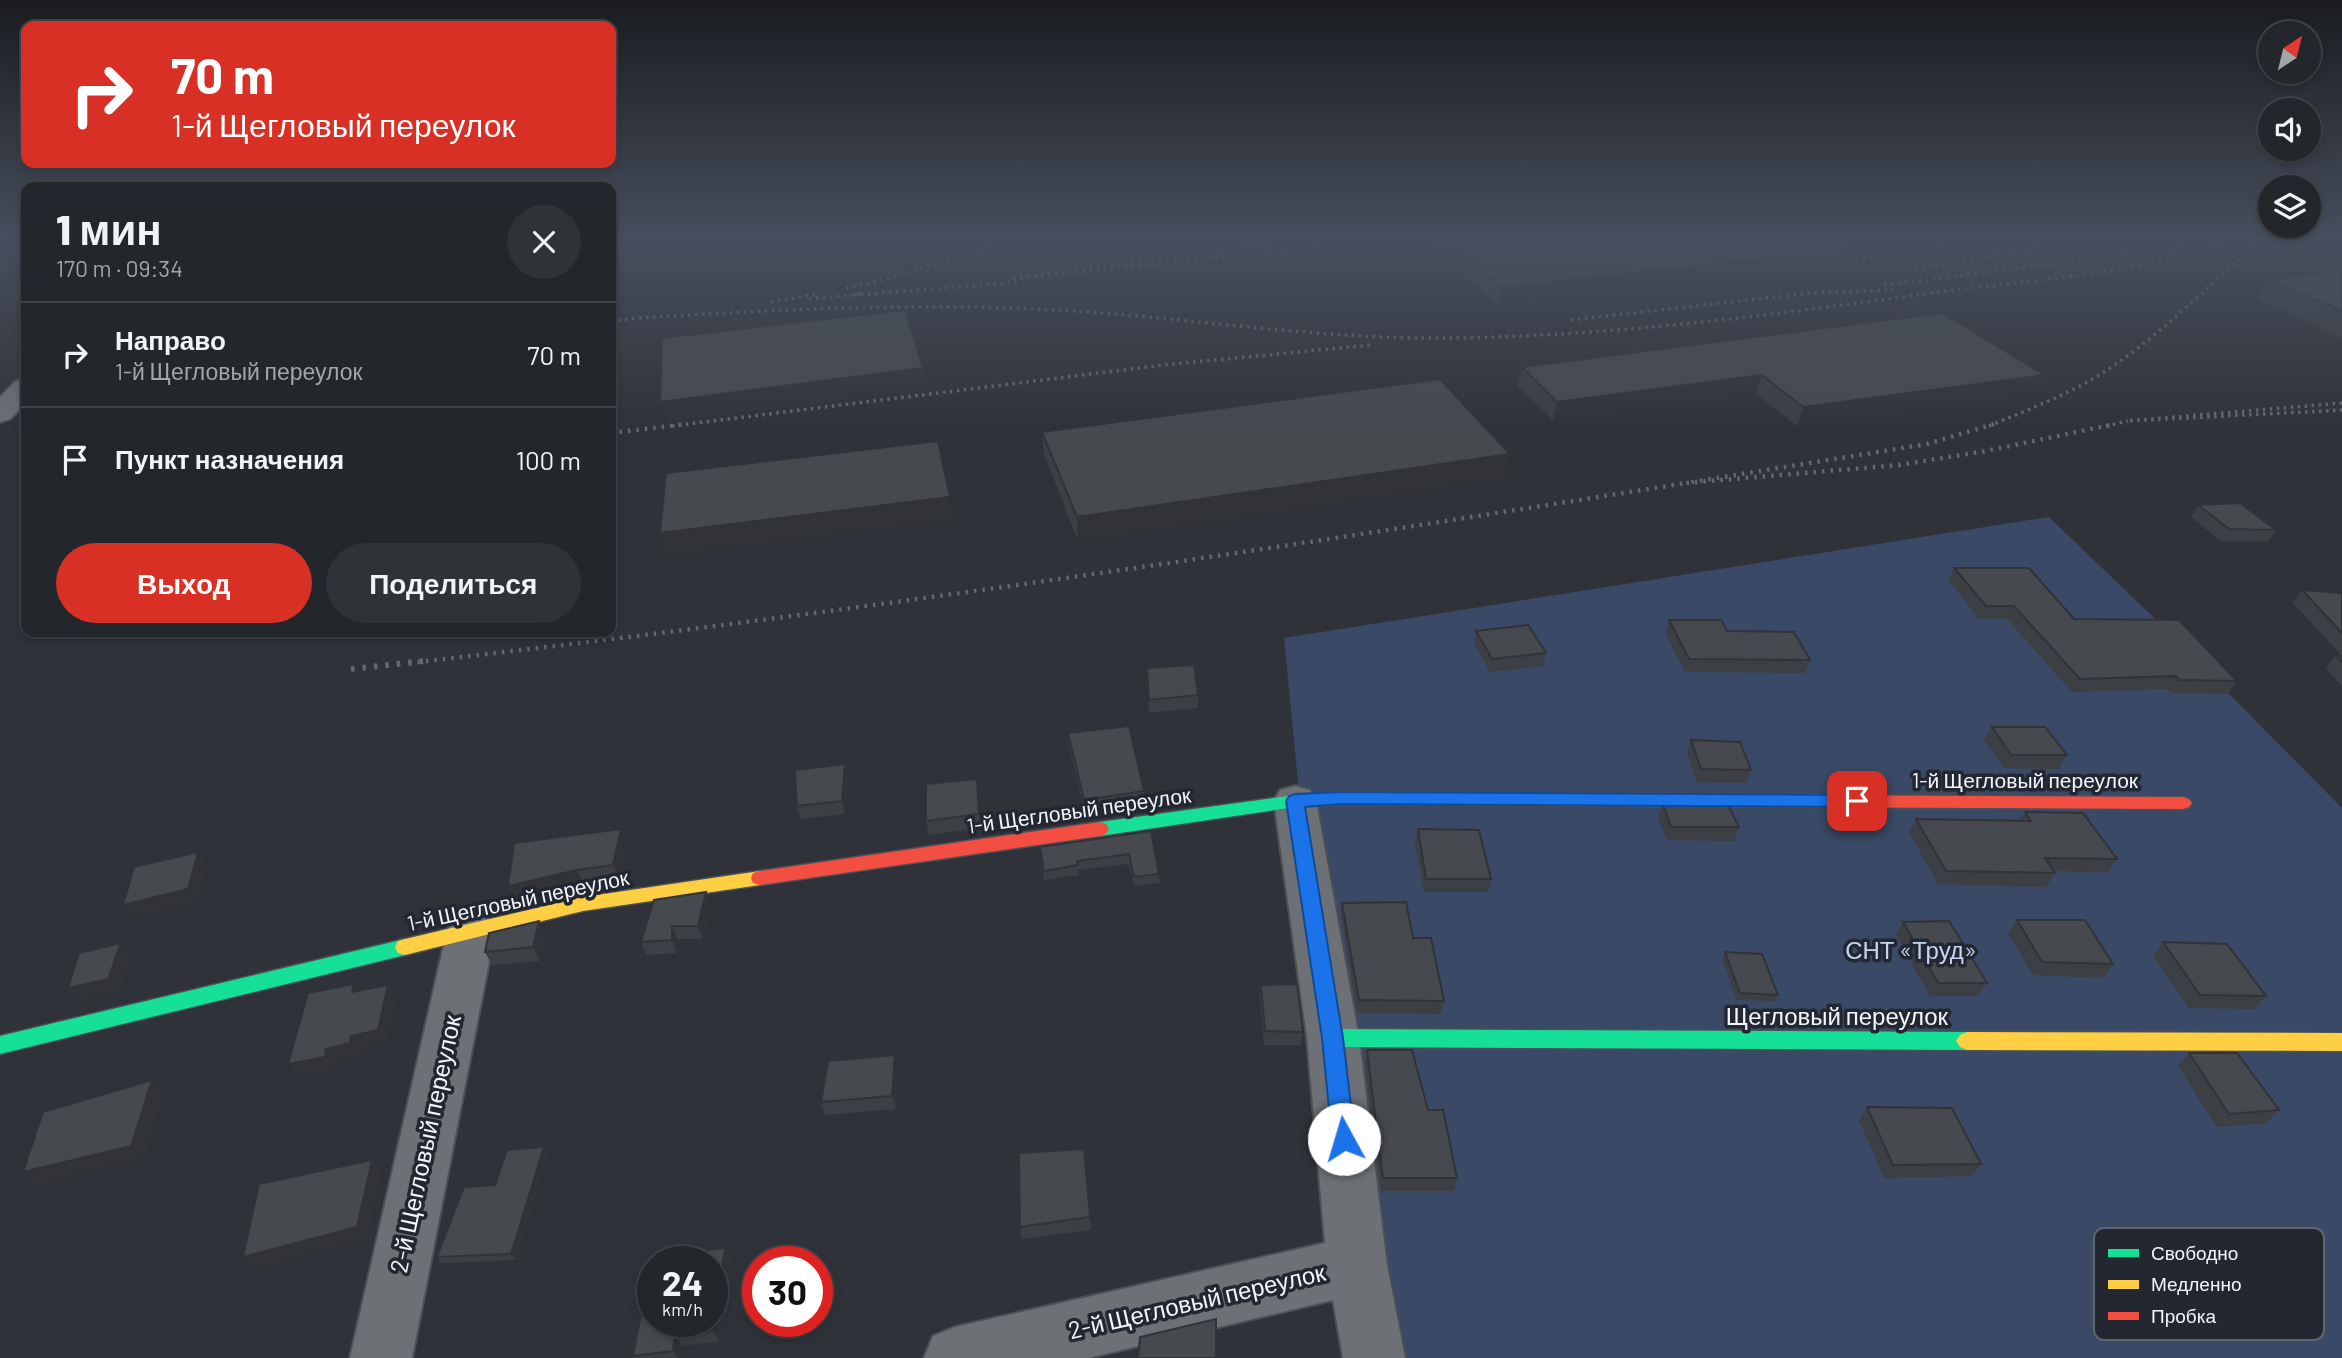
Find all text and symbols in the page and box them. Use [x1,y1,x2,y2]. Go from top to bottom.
north arrow [2258,21,2320,84]
map controls [2258,21,2321,238]
text: 70 m [171,45,274,104]
icon: right [56,49,147,140]
button: sound [2258,98,2321,161]
text: 1-й Щегловый переулок [171,105,515,143]
button: layers [2258,175,2321,238]
text: 1 мин [56,203,162,253]
button: close [507,205,581,279]
text: 170 m · 09:34 [56,254,183,282]
text: Направо [115,324,226,355]
icon: right [56,336,94,374]
text: 70 m [527,339,581,370]
text: 1-й Щегловый переулок [115,357,363,385]
icon: arrive [56,441,94,479]
text: Пункт назначения [115,443,344,474]
text: 100 m [516,444,581,475]
button: Выход [56,543,312,623]
button: Поделиться [326,543,581,623]
street label: 1-й Щегловый переулок [1912,767,2139,792]
pin [1827,771,1887,831]
street label: 1-й Щегловый переулок [965,781,1193,838]
icon: arrive [1838,782,1876,820]
street label: 1-й Щегловый переулок [405,864,632,935]
park label: СНТ «Труд» [1845,935,1977,964]
street label: Щегловый переулок [1726,1001,1949,1030]
street label: 2-й Щегловый переулок [383,1012,466,1275]
position arrow [1307,1102,1381,1176]
legend [2094,1228,2324,1340]
text: Свободно [2151,1241,2238,1264]
speed limit sign: 30 [742,1246,833,1337]
street label: 2-й Щегловый переулок [1065,1257,1328,1344]
text: 24 [662,1261,703,1303]
text: Медленно [2151,1272,2241,1295]
text: km/h [662,1298,703,1320]
text: Пробка [2151,1304,2216,1327]

